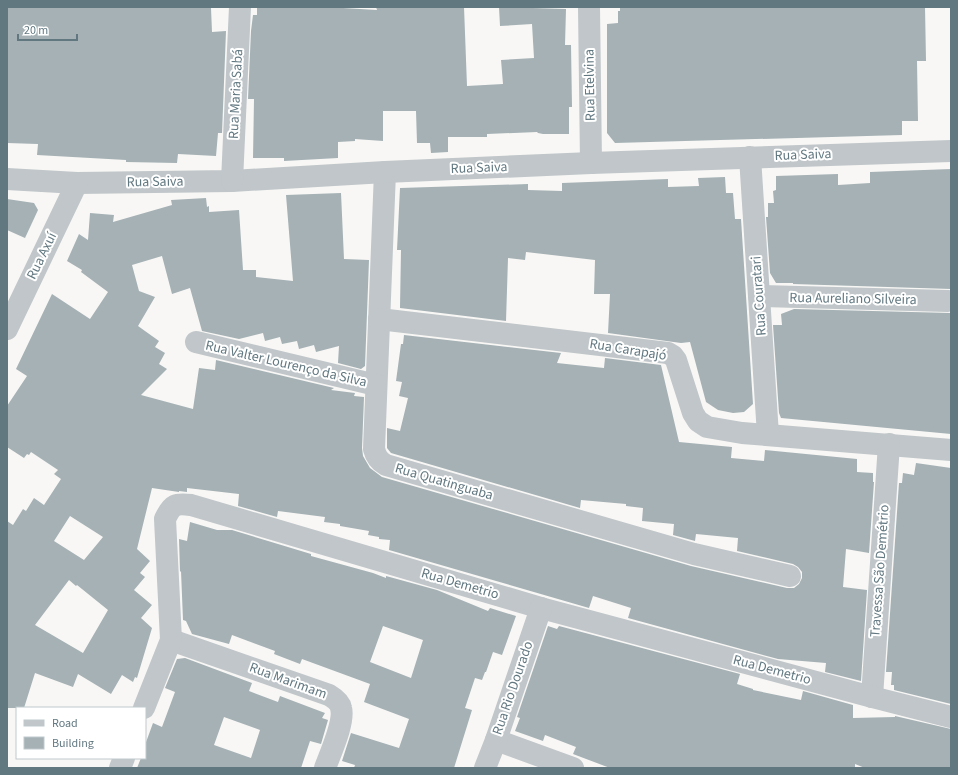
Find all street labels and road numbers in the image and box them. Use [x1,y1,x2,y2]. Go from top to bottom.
street label: Rua Maria Sabá [224,49,248,139]
street label: Rua Etelvina [579,49,601,121]
street label: Rua Saiva [774,144,832,166]
street label: Rua Saiva [450,157,508,179]
street label: Rua Saiva [126,172,184,192]
street label: Rua Axuí [22,229,62,283]
street label: Rua Couratari [746,255,772,337]
street label: Rua Aureliano Silveira [789,288,917,310]
street label: Rua Carapajó [588,334,668,366]
street label: Rua Valter Lourenço da Silva [203,336,369,392]
street label: Rua Quatinguaba [393,458,495,506]
street label: Travessa São Demétrio [865,504,895,638]
street label: Rua Demetrio [419,563,501,605]
street label: Rua Rio Dourado [488,638,538,738]
street label: Rua Demetrio [731,650,813,690]
street label: Rua Marimam [246,658,330,704]

